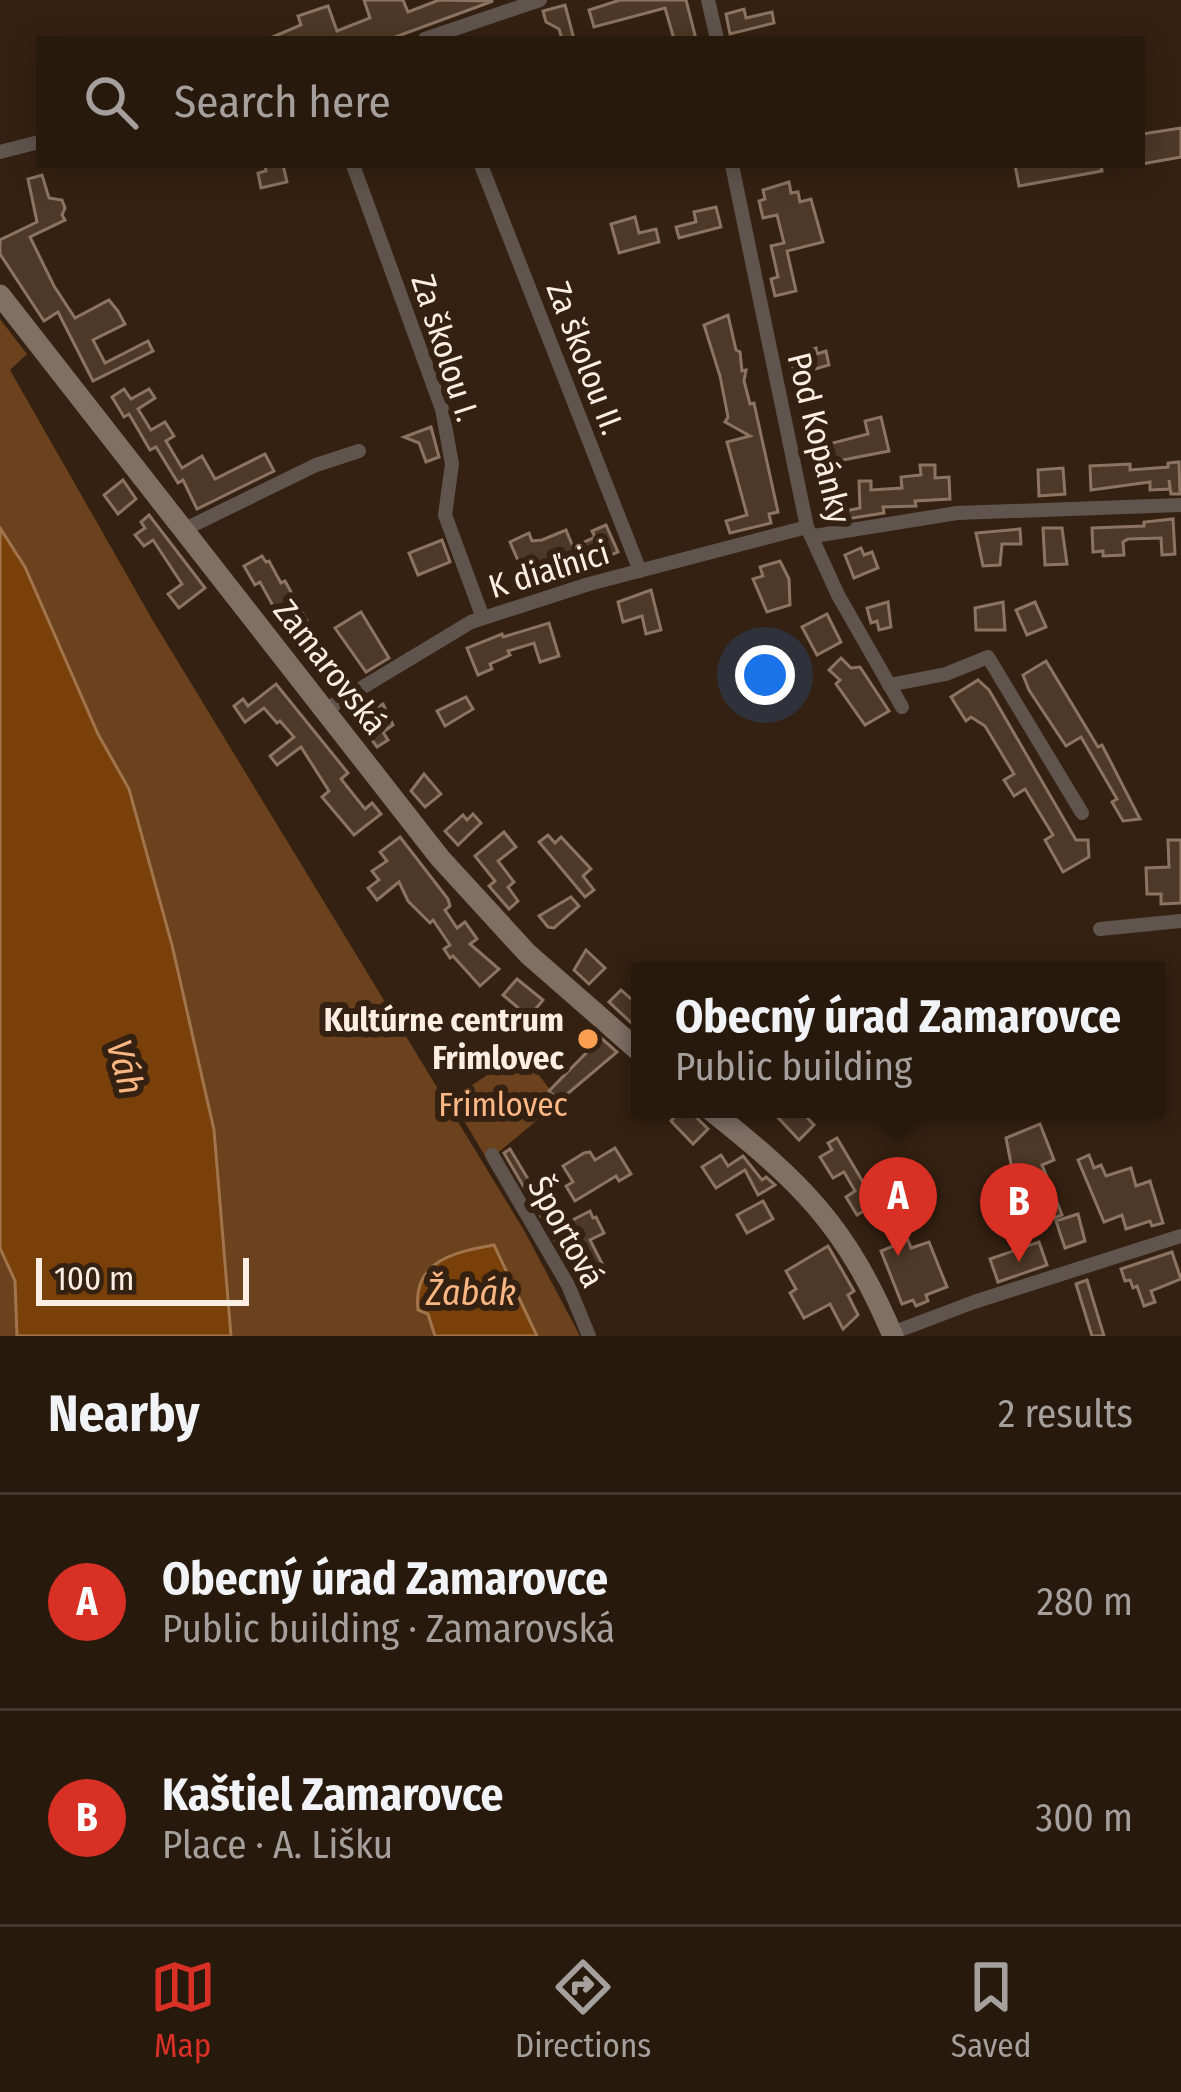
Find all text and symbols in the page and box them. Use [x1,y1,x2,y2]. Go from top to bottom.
search box [36,36,1145,168]
icon: search [78,69,144,135]
text: Search here [174,75,391,129]
street label: Za školou I. [402,269,488,427]
street label: Za školou II. [538,276,632,440]
street label: Pod Kopánky [779,349,860,528]
street label: K diaľnici [484,533,614,607]
street label: Zamarovská [265,592,395,742]
your location [735,645,795,705]
popup [631,962,1165,1118]
text: Obecný úrad Zamarovce [675,990,1121,1044]
place label: Kultúrne centrum Frimlovec [324,1000,565,1078]
marker: Kultúrne centrum Frimlovec [575,1026,601,1052]
water label: Váh [97,1035,153,1099]
text: Public building [675,1044,912,1090]
park label: Frimlovec [438,1085,568,1125]
pin: A [859,1157,937,1256]
pin: B [980,1163,1058,1262]
street label: Športová [519,1170,613,1294]
scale bar [36,1252,249,1305]
text: 100 m [54,1259,134,1299]
water label: Žabák [425,1271,516,1315]
text: Nearby [48,1383,200,1445]
text: 2 results [998,1391,1133,1437]
text: Obecný úrad Zamarovce [162,1552,608,1606]
text: A [76,1579,98,1625]
text: 280 m [1037,1579,1133,1625]
text: Public building · Zamarovská [162,1606,615,1652]
text: Kaštiel Zamarovce [162,1768,503,1822]
text: B [76,1795,98,1841]
text: 300 m [1036,1795,1133,1841]
text: Place · A. Lišku [162,1822,393,1868]
tab: Map [150,1954,216,2066]
tab: Directions [515,1954,651,2066]
tab: Saved [951,1954,1031,2066]

